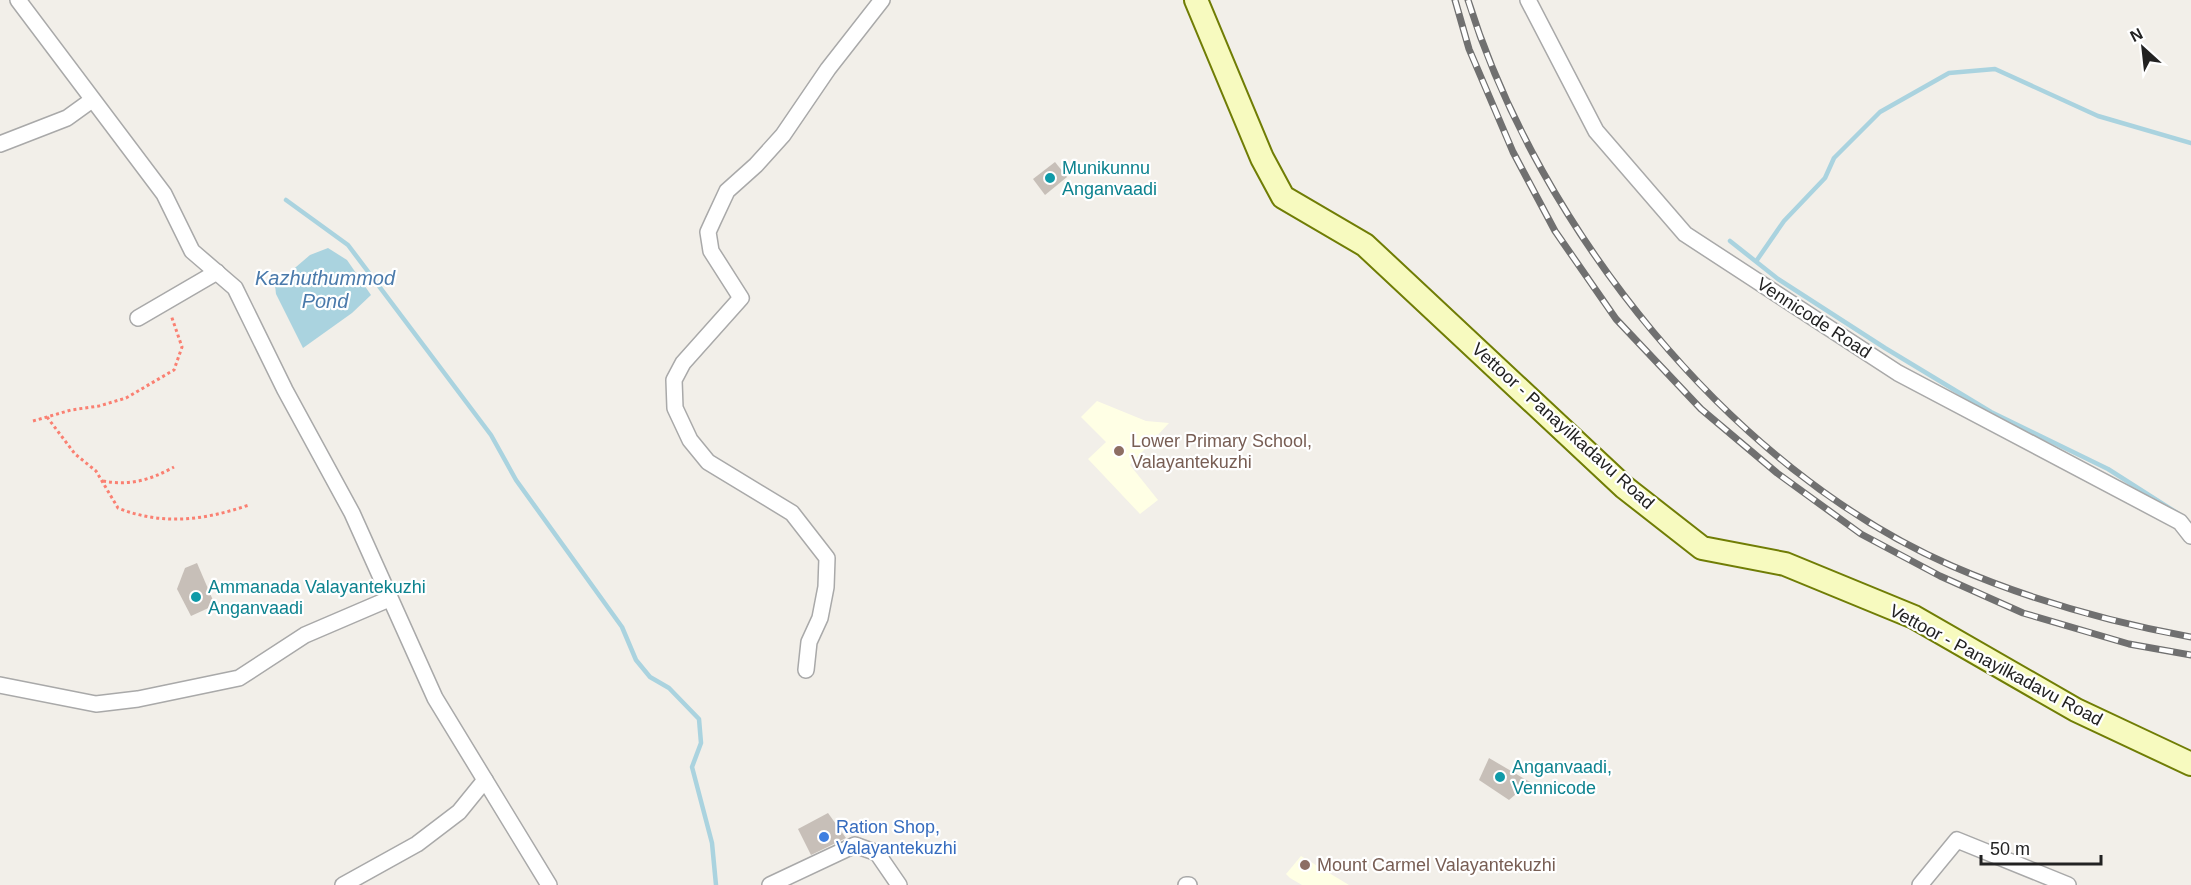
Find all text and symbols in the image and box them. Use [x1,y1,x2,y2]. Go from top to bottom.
north arrow [2113,18,2173,78]
text: N [2127,25,2145,45]
place label: Munikunnu Anganvaadi [1062,158,1157,199]
marker: Munikunnu Anganvaadi [1043,171,1057,185]
water label: Kazhuthummod Pond [255,267,396,312]
street label: Vennicode Road [1753,274,1875,362]
street label: Vettoor - Panayilkadavu Road [1468,339,1658,513]
place label: Lower Primary School, Valayantekuzhi [1131,431,1312,472]
marker: Lower Primary School, Valayantekuzhi [1112,444,1126,458]
place label: Ammanada Valayantekuzhi Anganvaadi [208,577,426,618]
marker: Ammanada Valayantekuzhi Anganvaadi [189,590,203,604]
street label: Vettoor - Panayilkadavu Road [1886,600,2106,730]
place label: Anganvaadi, Vennicode [1512,757,1612,798]
marker: Anganvaadi, Vennicode [1493,770,1507,784]
place label: Ration Shop, Valayantekuzhi [836,817,957,858]
scale bar [1981,828,2101,866]
marker: Ration Shop, Valayantekuzhi [817,830,831,844]
text: 50 m [1990,839,2030,859]
place label: Mount Carmel Valayantekuzhi [1317,855,1556,875]
marker: Mount Carmel Valayantekuzhi [1298,858,1312,872]

